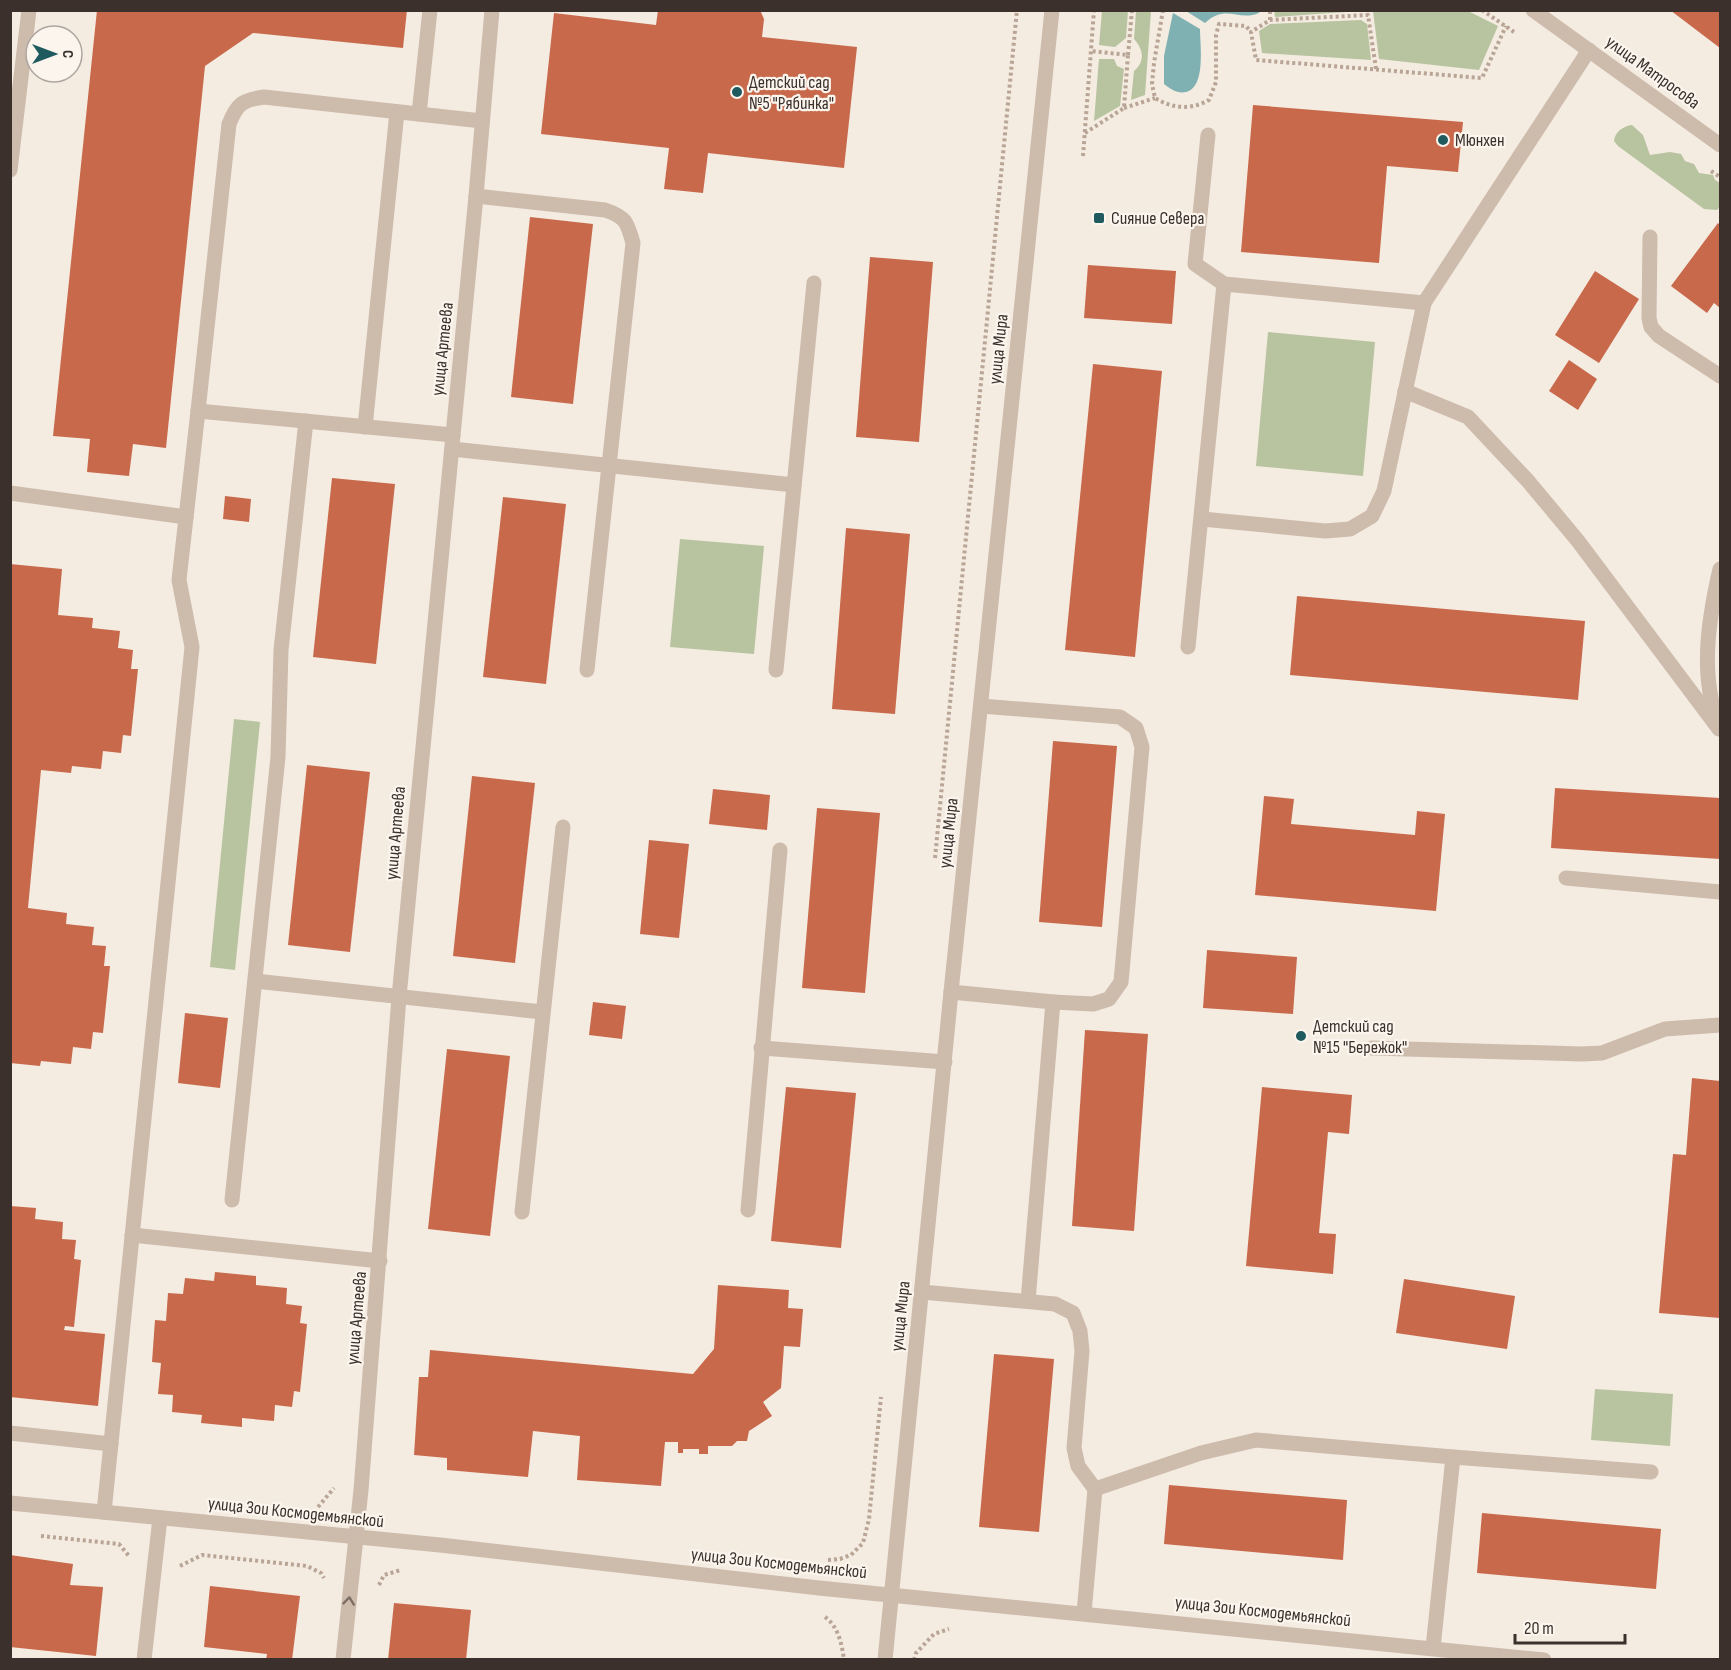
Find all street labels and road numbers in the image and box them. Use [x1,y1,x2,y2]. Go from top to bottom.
street label: улица Матросова [1602,31,1704,114]
street label: улица Артеева [427,301,458,397]
street label: улица Мира [984,313,1013,385]
street label: улица Артеева [381,785,410,881]
street label: улица Мира [934,797,963,869]
street label: улица Артеева [342,1270,371,1366]
street label: улица Мира [886,1280,915,1352]
street label: улица Зои Космодемьянской [207,1493,385,1532]
street label: улица Зои Космодемьянской [690,1544,868,1583]
street label: улица Зои Космодемьянской [1174,1592,1352,1631]

